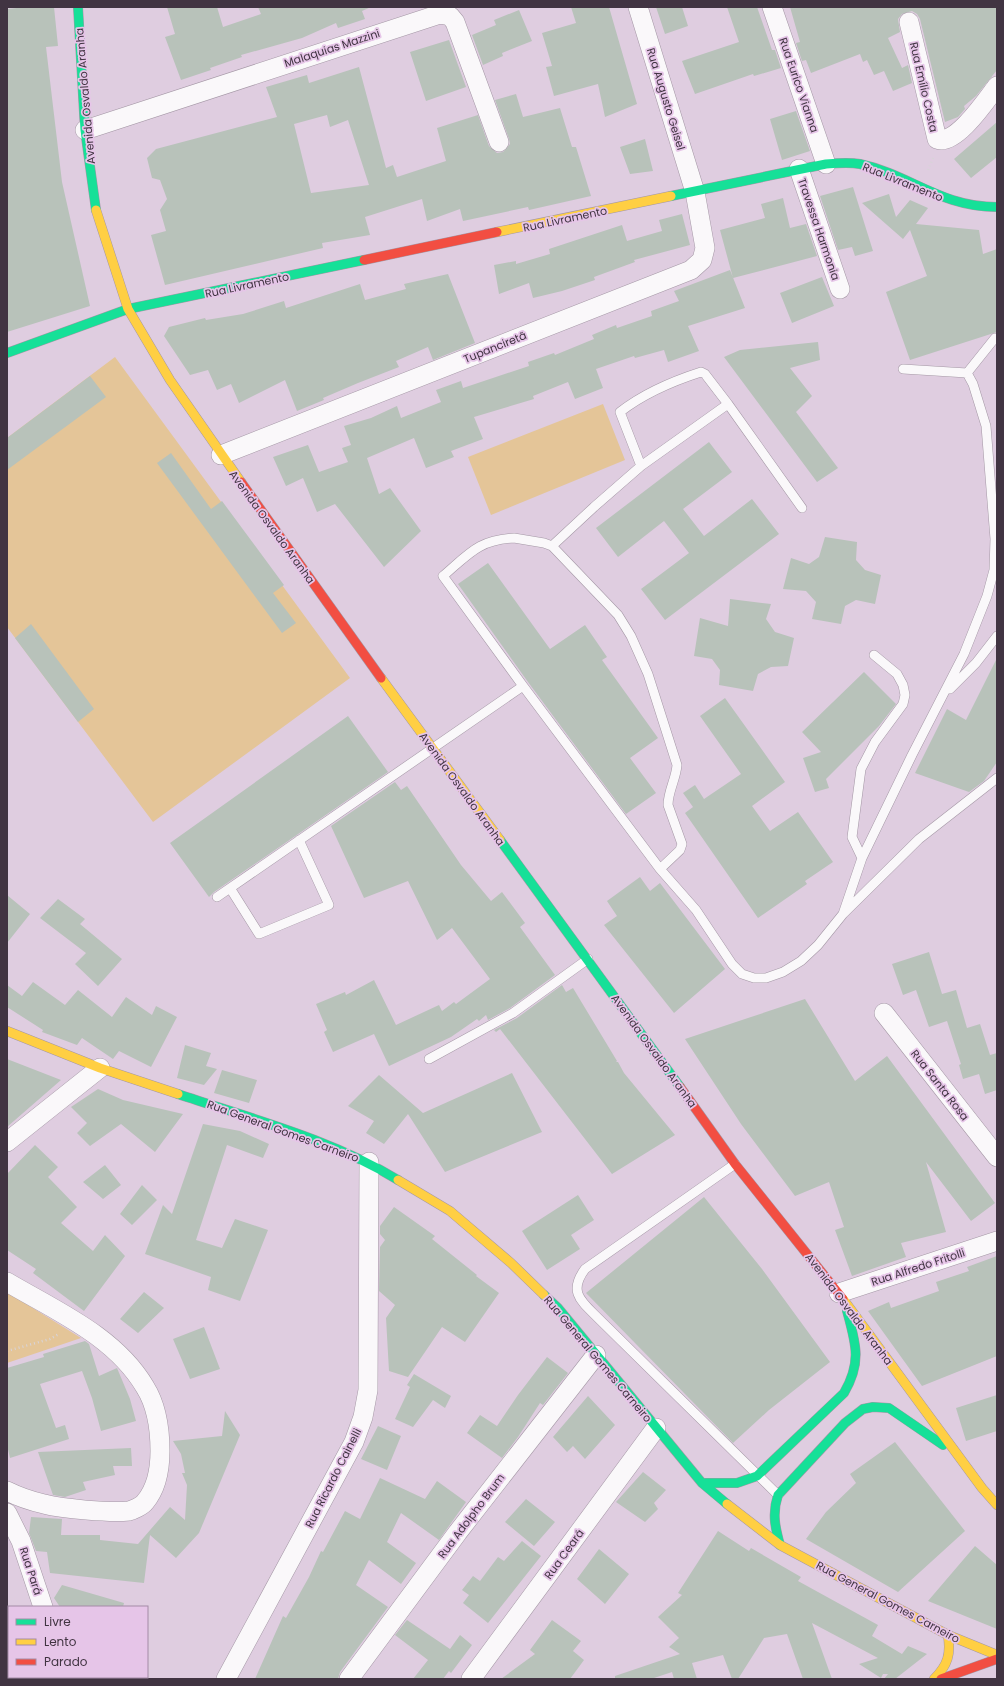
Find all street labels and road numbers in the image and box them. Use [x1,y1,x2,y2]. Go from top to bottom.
street label: Malaquias Mazzini [282,25,382,71]
street label: Avenida Osvaldo Aranha [71,27,99,165]
street label: Rua Eurico Vianna [775,35,823,135]
street label: Rua Emílio Costa [906,40,942,134]
street label: Rua Augusto Geisel [643,46,689,152]
street label: Rua Livramento [860,159,946,205]
street label: Travessa Harmonia [794,176,844,282]
street label: Rua Livramento [522,202,608,236]
street label: Rua Livramento [204,268,290,302]
street label: Tupanciretã [461,327,529,367]
street label: Avenida Osvaldo Aranha [225,467,319,587]
street label: Avenida Osvaldo Aranha [415,729,509,849]
street label: Avenida Osvaldo Aranha [607,991,701,1111]
street label: Rua Santa Rosa [907,1046,973,1124]
street label: Rua General Gomes Carneiro [205,1096,361,1166]
street label: Rua Alfredo Fritolli [869,1244,967,1290]
street label: Avenida Osvaldo Aranha [802,1250,896,1368]
street label: Rua General Gomes Carneiro [540,1292,656,1426]
street label: Rua Ricardo Cainelli [301,1425,365,1531]
street label: Rua Adolpho Brum [434,1470,508,1562]
street label: Rua Ceará [540,1526,588,1582]
street label: Rua Pará [16,1545,46,1597]
street label: Rua General Gomes Carneiro [813,1557,963,1647]

